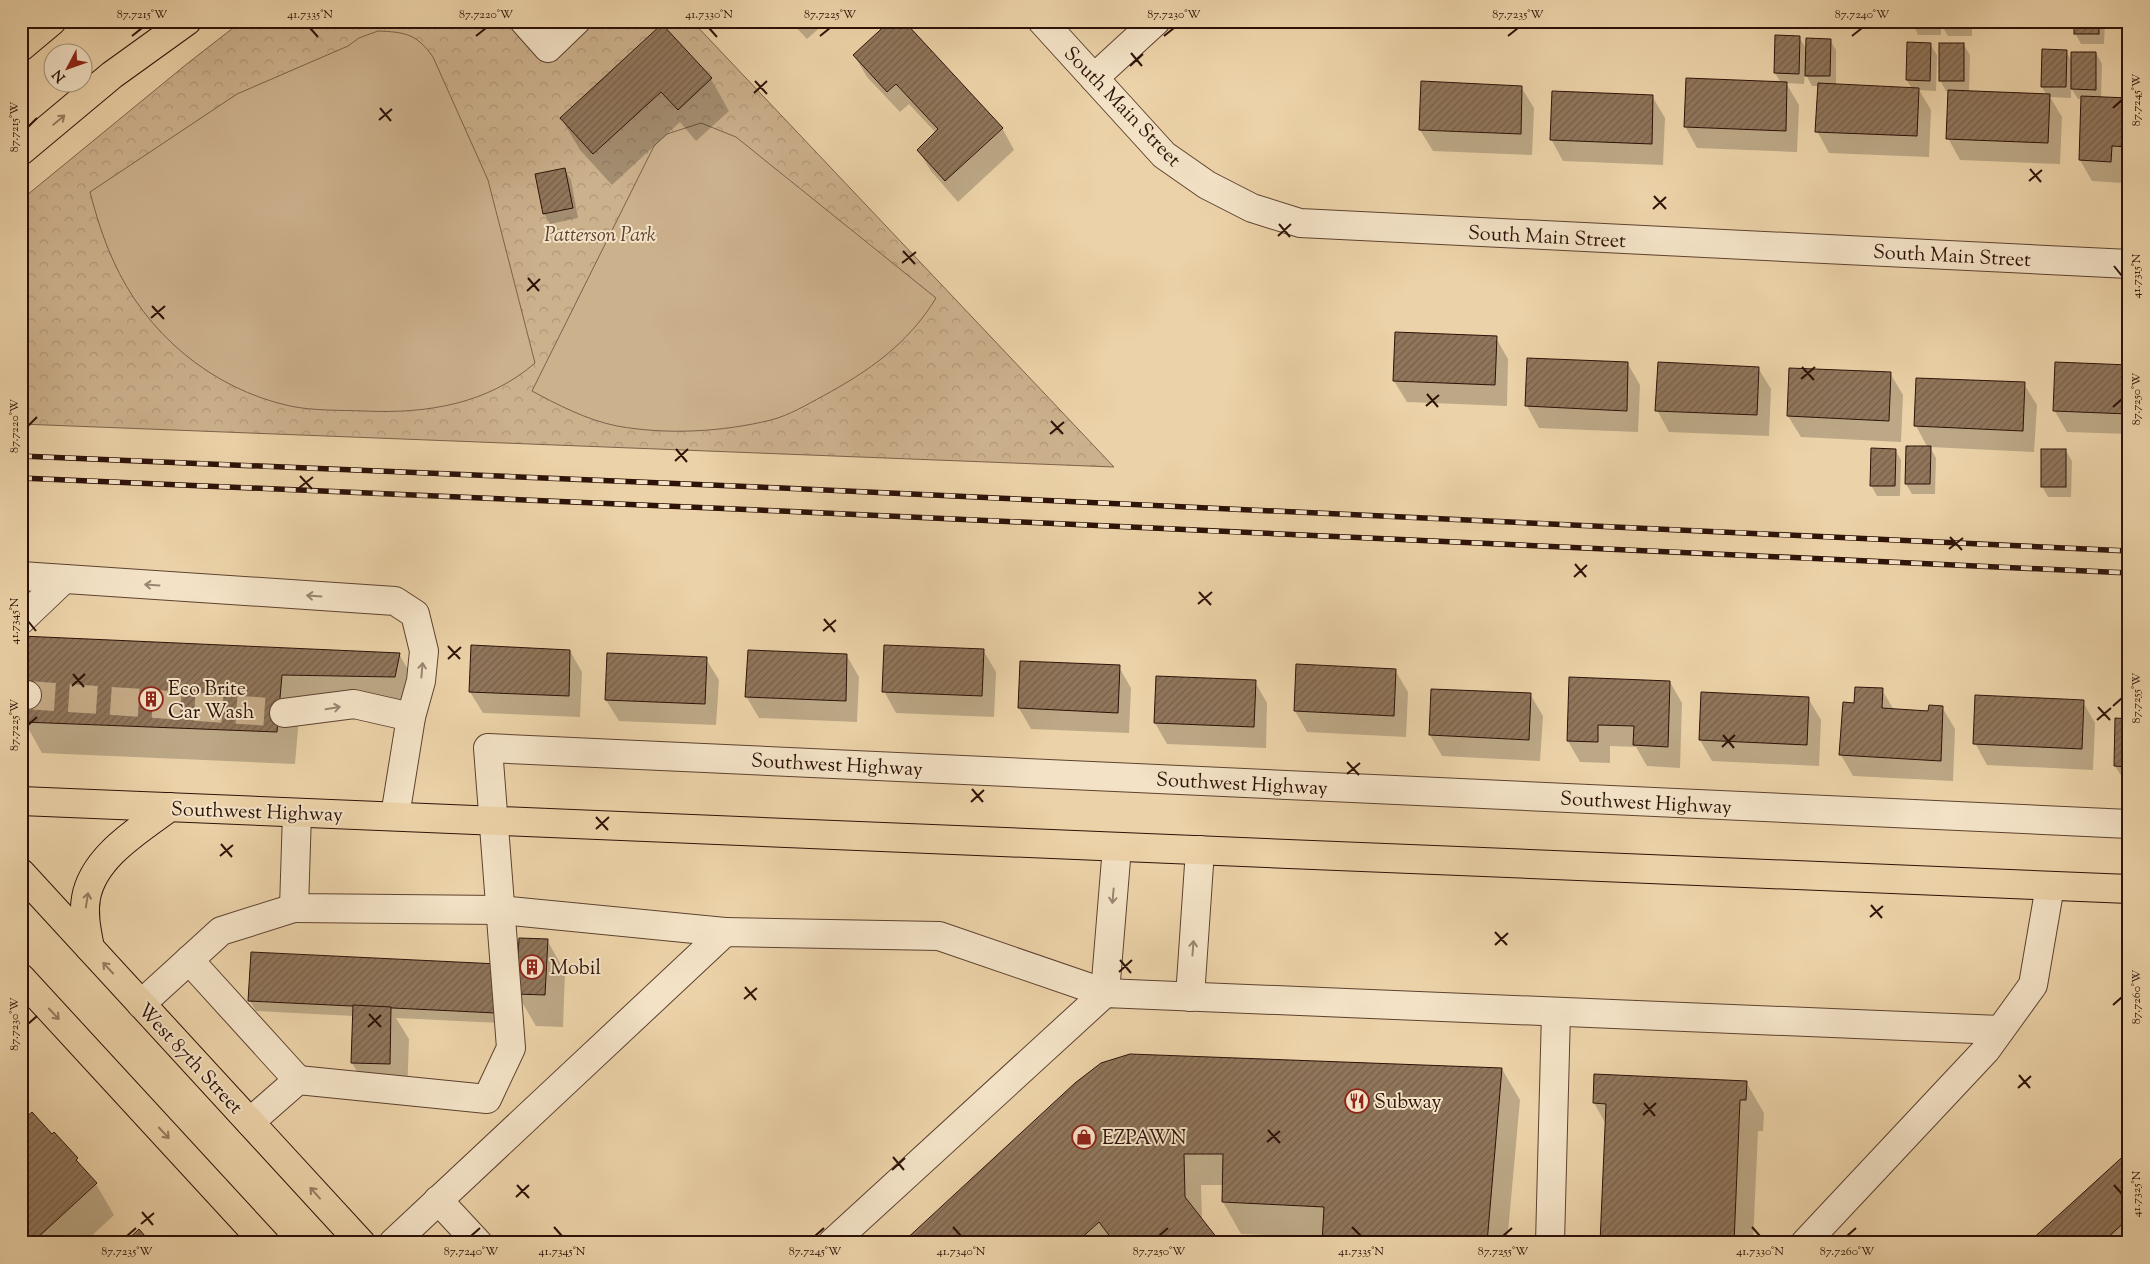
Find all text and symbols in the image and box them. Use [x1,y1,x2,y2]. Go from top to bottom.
text: 87.7215°W [117,6,168,24]
text: 41.7335°N [287,6,333,24]
text: 87.7220°W [459,6,514,24]
text: 41.7330°N [685,6,733,24]
text: 87.7225°W [804,6,857,24]
text: 87.7230°W [1147,6,1201,24]
text: 87.7235°W [1492,6,1544,24]
text: 87.7240°W [1835,6,1890,24]
street label: South Main Street [1056,41,1187,175]
north arrow [42,42,92,92]
text: N [48,64,71,86]
text: 87.7245°W [2128,73,2146,126]
text: 87.7215°W [6,101,24,152]
one-way arrow [52,114,65,125]
street label: South Main Street [1467,220,1627,257]
park label: Patterson Park [544,222,656,251]
street label: South Main Street [1872,239,2032,276]
text: 41.7315°N [2128,253,2146,298]
text: 87.7250°W [2128,372,2146,425]
text: 87.7220°W [6,398,24,453]
one-way arrow [144,580,160,590]
one-way arrow [306,591,322,601]
text: 41.7345°N [6,597,24,644]
one-way arrow [418,662,427,678]
text: 87.7255°W [2128,672,2146,723]
place label: Eco Brite Car Wash [168,676,255,728]
building icon: Eco Brite Car Wash [138,686,164,712]
text: 87.7225°W [6,698,24,751]
one-way arrow [324,702,340,712]
street label: Southwest Highway [750,748,924,785]
street label: Southwest Highway [1155,767,1329,804]
street label: Southwest Highway [1559,786,1733,823]
street label: Southwest Highway [170,796,343,831]
one-way arrow [1109,887,1118,903]
one-way arrow [82,892,92,908]
one-way arrow [1189,940,1198,956]
building icon: Mobil [519,954,545,980]
place label: Mobil [550,955,601,984]
one-way arrow [102,961,114,974]
text: 87.7260°W [2128,969,2146,1024]
text: 87.7230°W [6,997,24,1051]
street label: West 87th Street [130,998,249,1122]
one-way arrow [48,1007,60,1020]
restaurant icon: Subway [1344,1088,1370,1114]
place label: Subway [1374,1089,1442,1118]
shop icon: EZPAWN [1071,1124,1097,1150]
place label: EZPAWN [1102,1125,1186,1154]
one-way arrow [158,1127,170,1140]
text: 41.7325°N [2128,1170,2146,1217]
one-way arrow [309,1187,321,1199]
text: 87.7235°W [101,1243,153,1261]
text: 87.7240°W [444,1243,499,1261]
text: 41.7345°N [539,1243,586,1261]
text: 87.7245°W [789,1243,842,1261]
text: 41.7340°N [937,1243,986,1261]
text: 87.7250°W [1133,1243,1186,1261]
text: 41.7335°N [1338,1243,1384,1261]
text: 87.7255°W [1478,1243,1529,1261]
text: 41.7330°N [1736,1243,1784,1261]
text: 87.7260°W [1820,1243,1875,1261]

